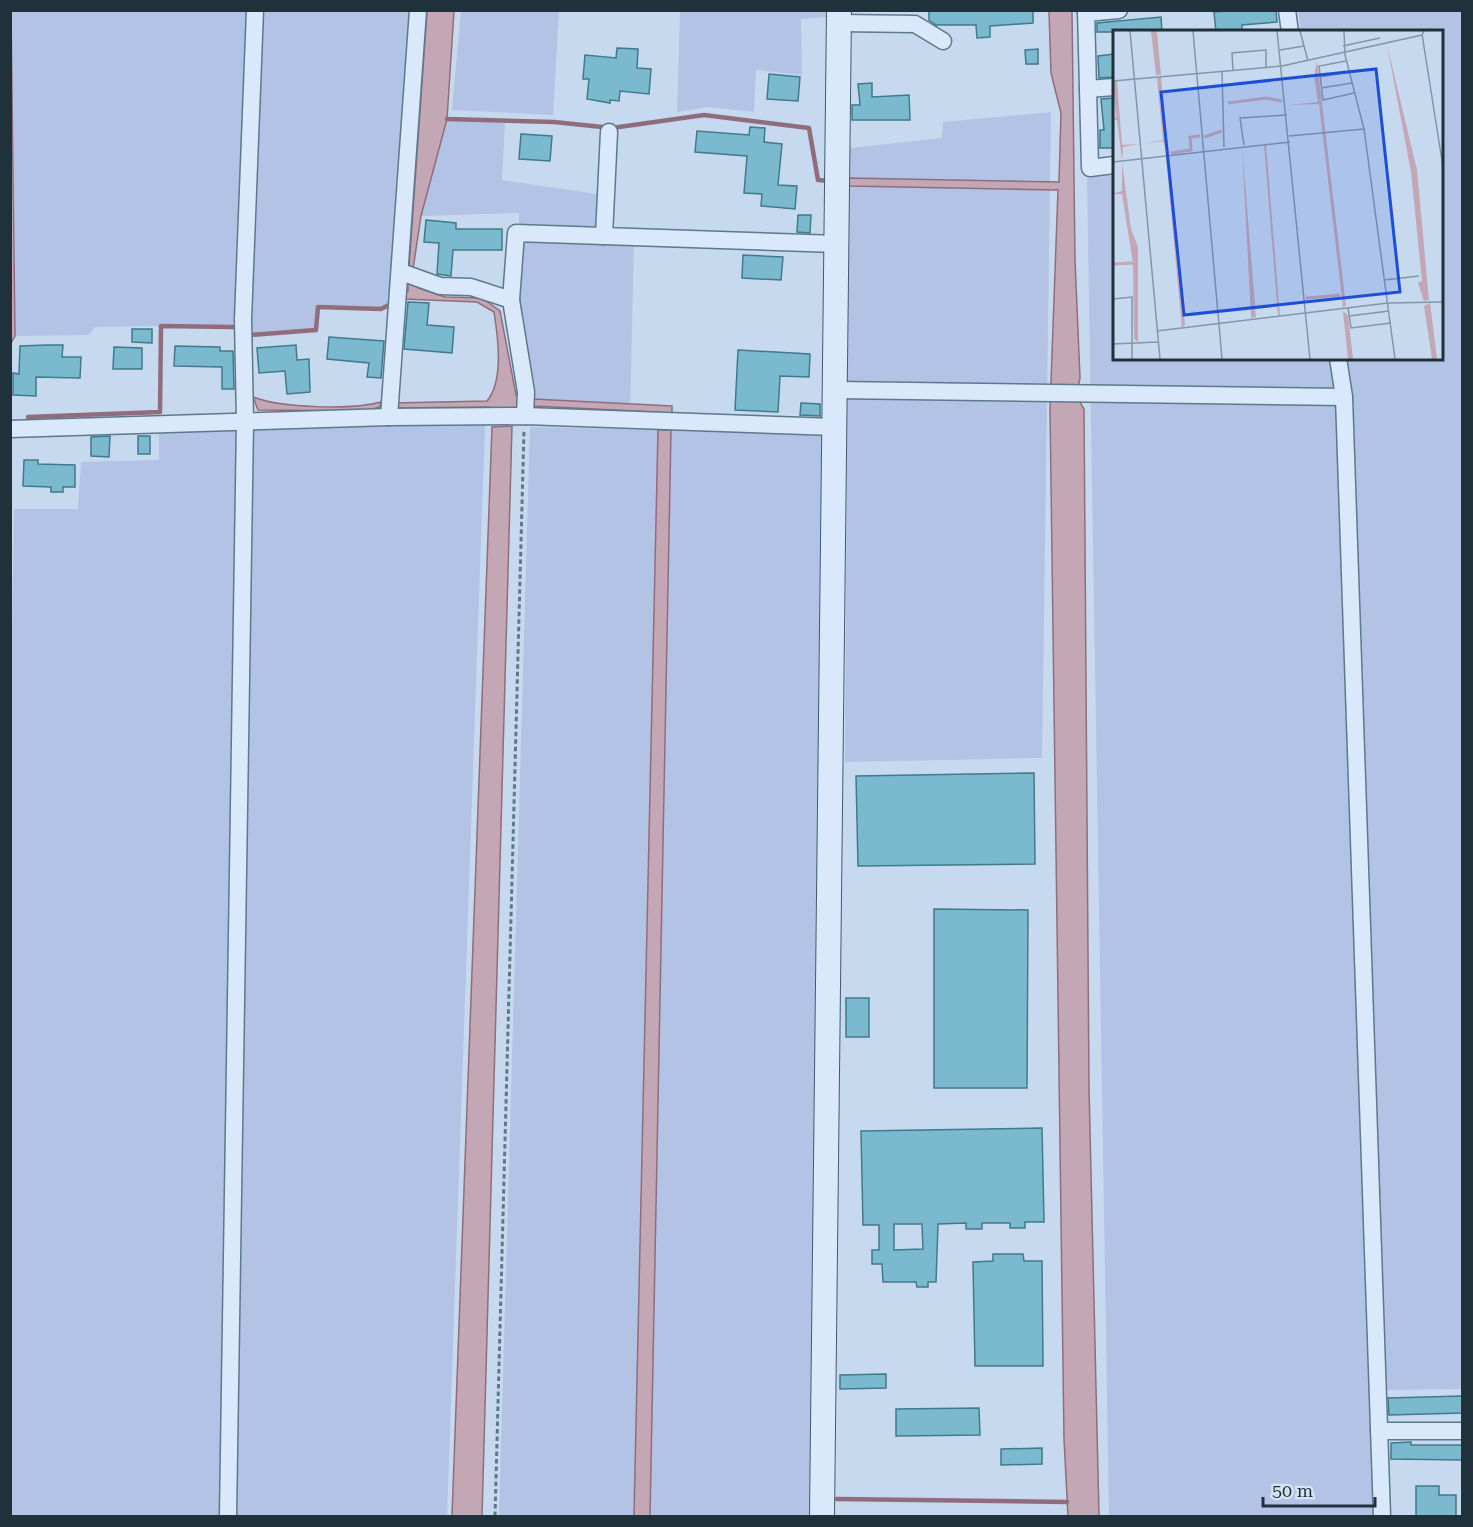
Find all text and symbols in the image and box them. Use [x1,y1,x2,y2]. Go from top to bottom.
inset map [1113,30,1443,360]
scale bar [1263,1470,1376,1508]
text: 50 m [1272,1480,1313,1501]

